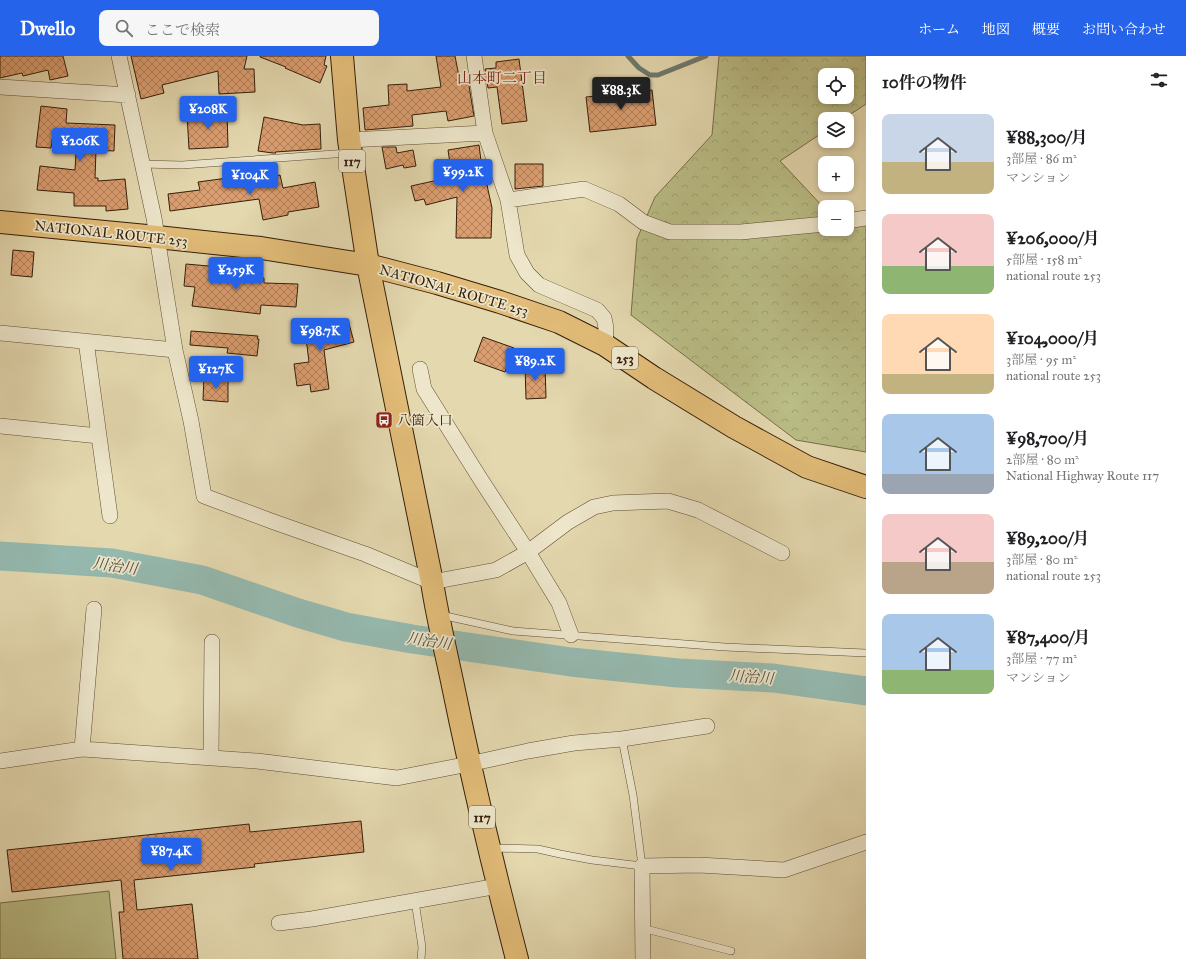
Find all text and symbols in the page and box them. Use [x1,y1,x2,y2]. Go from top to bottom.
search box [99,10,379,46]
text: Dwello [20,17,75,40]
icon: search [113,17,135,39]
text: ここで検索 [145,21,220,39]
text: ホーム [918,21,960,38]
text: 地図 [982,21,1010,38]
text: 概要 [1032,21,1060,38]
text: お問い合わせ [1082,21,1166,38]
map controls [818,68,854,236]
button: locate [818,68,854,104]
district label: 山本町二丁目 [457,69,547,87]
icon: filters [1148,69,1170,91]
text: 10件の物件 [882,72,967,93]
pin: ¥88.3K [588,77,654,111]
text: ¥88.3K [601,82,641,98]
pin: ¥208K [180,96,236,130]
text: ¥208K [189,101,227,117]
button: layers [818,112,854,148]
text: ¥88,300/月 [1006,127,1088,148]
pin: ¥206K [52,128,108,162]
icon: home [914,130,962,178]
text: ¥206K [61,133,99,149]
road number: 117 [339,150,365,172]
text: 3部屋 · 86 m² [1006,151,1077,167]
button: + [818,156,854,192]
pin: ¥99.2K [430,159,496,193]
pin: ¥104K [222,162,278,196]
text: ¥99.2K [443,164,483,180]
text: ¥104K [231,167,269,183]
text: マンション [1006,170,1070,186]
button: − [818,200,854,236]
street label: NATIONAL ROUTE 253 [33,217,188,250]
text: ¥206,000/月 [1006,228,1100,249]
icon: home [914,230,962,278]
text: 5部屋 · 158 m² [1006,252,1082,268]
pin: ¥259K [208,257,264,291]
street label: NATIONAL ROUTE 253 [378,261,530,320]
text: ¥259K [217,262,255,278]
text: national route 253 [1006,268,1101,284]
pin: ¥98.7K [287,318,353,352]
text: ¥98.7K [300,323,340,339]
text: ¥104,000/月 [1006,328,1099,349]
icon: home [914,330,962,378]
road number: 253 [612,347,638,369]
pin: ¥89.2K [502,348,568,382]
text: 3部屋 · 95 m² [1006,352,1076,368]
text: ¥89.2K [515,353,555,369]
pin: ¥127K [188,356,244,390]
text: ¥127K [198,361,234,377]
text: national route 253 [1006,368,1101,384]
bus stop icon: 八箇入口 [374,410,394,430]
place label: 八箇入口 [397,412,453,429]
text: ¥98,700/月 [1006,428,1089,449]
icon: home [914,430,962,478]
text: 2部屋 · 80 m² [1006,452,1079,468]
text: National Highway Route 117 [1006,468,1159,484]
text: ¥89,200/月 [1006,528,1089,549]
icon: home [914,530,962,578]
text: 3部屋 · 80 m² [1006,552,1078,568]
water label: 川治川 [91,554,141,578]
text: national route 253 [1006,568,1101,584]
text: ¥87,400/月 [1006,627,1091,648]
water label: 川治川 [405,629,455,654]
icon: home [914,630,962,678]
text: 3部屋 · 77 m² [1006,651,1077,667]
water label: 川治川 [728,666,776,688]
text: マンション [1006,670,1070,686]
road number: 117 [469,806,495,828]
pin: ¥87.4K [138,838,204,872]
text: ¥87.4K [150,843,192,859]

